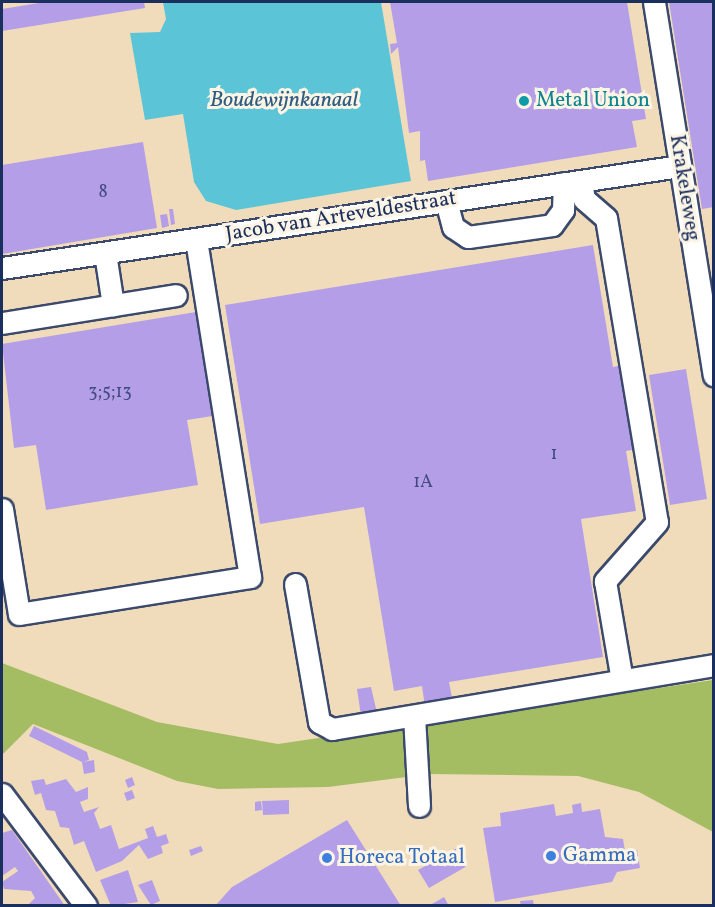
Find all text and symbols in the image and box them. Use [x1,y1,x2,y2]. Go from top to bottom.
water label: Boudewijnkanaal [210,88,358,114]
place label: Metal Union [536,88,650,114]
marker: Metal Union [517,94,531,108]
street label: Krakeleweg [663,133,705,243]
house number: 8 [98,182,108,204]
street label: Jacob van Arteveldestraat [223,186,459,248]
house number: 3;5;13 [88,382,132,404]
house number: 1 [551,444,557,466]
house number: 1A [413,472,433,494]
place label: Gamma [563,843,636,869]
place label: Horeca Totaal [339,845,465,871]
marker: Gamma [544,849,558,863]
marker: Horeca Totaal [320,851,334,865]

